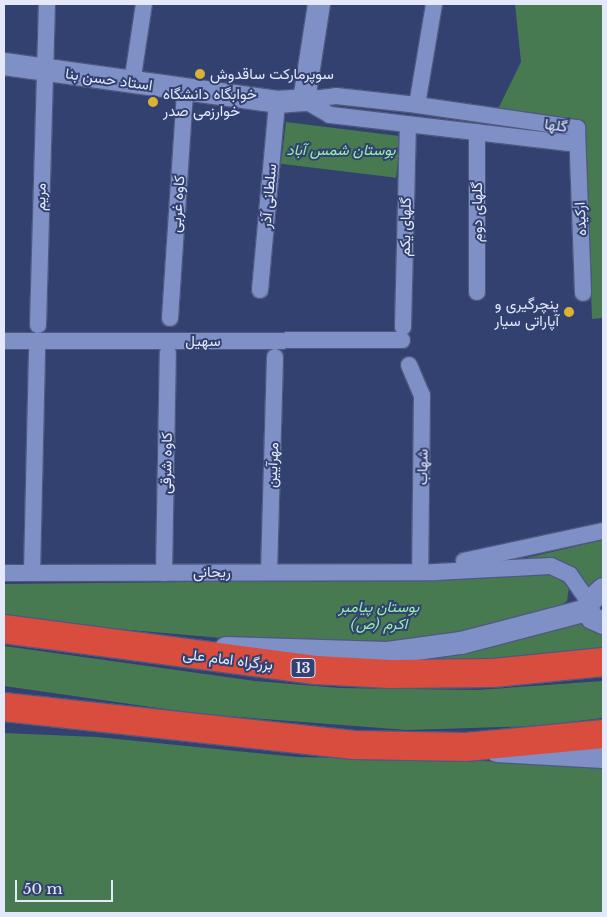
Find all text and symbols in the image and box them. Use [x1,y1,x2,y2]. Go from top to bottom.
street label: استاد حسن بنا [64,64,154,94]
place label: سوپرمارکت ساقدوش [210,65,334,83]
marker: سوپرمارکت ساقدوش [194,68,206,80]
place label: خوابگاه دانشگاه خوارزمی صدر [163,84,257,119]
marker: خوابگاه دانشگاه خوارزمی صدر [147,96,159,108]
street label: گلها [543,114,569,136]
park label: بوستان شمس آباد [287,141,395,159]
street label: سلطانی آذر [256,163,280,229]
street label: کاوه غربی [166,175,188,233]
street label: گلهای دوم [468,182,486,242]
street label: مریم [31,183,49,211]
street label: گلهای یکم [395,197,415,257]
street label: ارکیده [570,201,590,237]
place label: پنچرگیری و آپاراتی سیار [494,294,559,329]
marker: پنچرگیری و آپاراتی سیار [563,306,575,318]
street label: سهیل [185,332,221,350]
street label: کاوه شرقی [156,432,176,494]
street label: مهرآیین [262,442,282,488]
street label: شهاب [413,449,431,485]
street label: ریحانی [193,563,231,581]
park label: بوستان پیامبر اکرم (ص) [339,597,419,632]
street label: بزرگراه امام علی [182,645,274,673]
road number: 13 [289,656,317,680]
scale bar [18,870,115,902]
text: 50 m [23,879,63,898]

